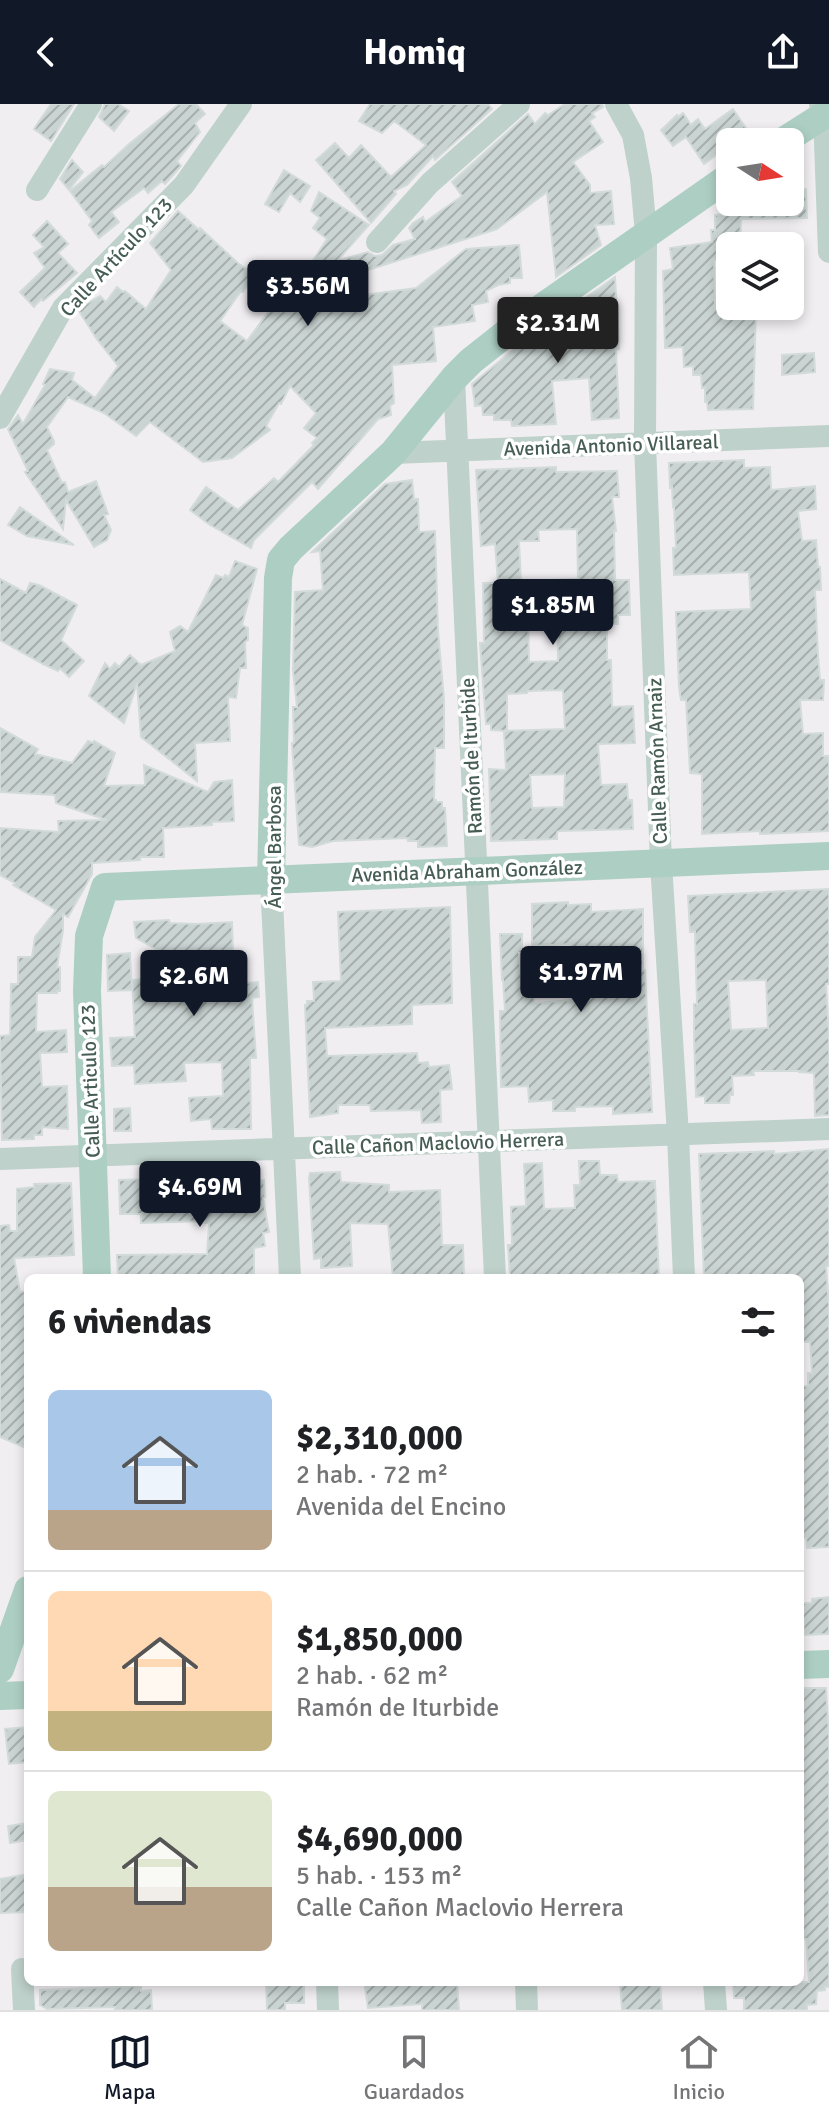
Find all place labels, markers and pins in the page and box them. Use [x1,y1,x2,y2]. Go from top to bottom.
pin: $3.56M [243,260,373,328]
pin: $2.31M [493,297,623,365]
pin: $1.85M [488,579,618,647]
pin: $1.97M [516,946,646,1014]
pin: $2.6M [138,950,250,1018]
pin: $4.69M [135,1161,265,1229]

